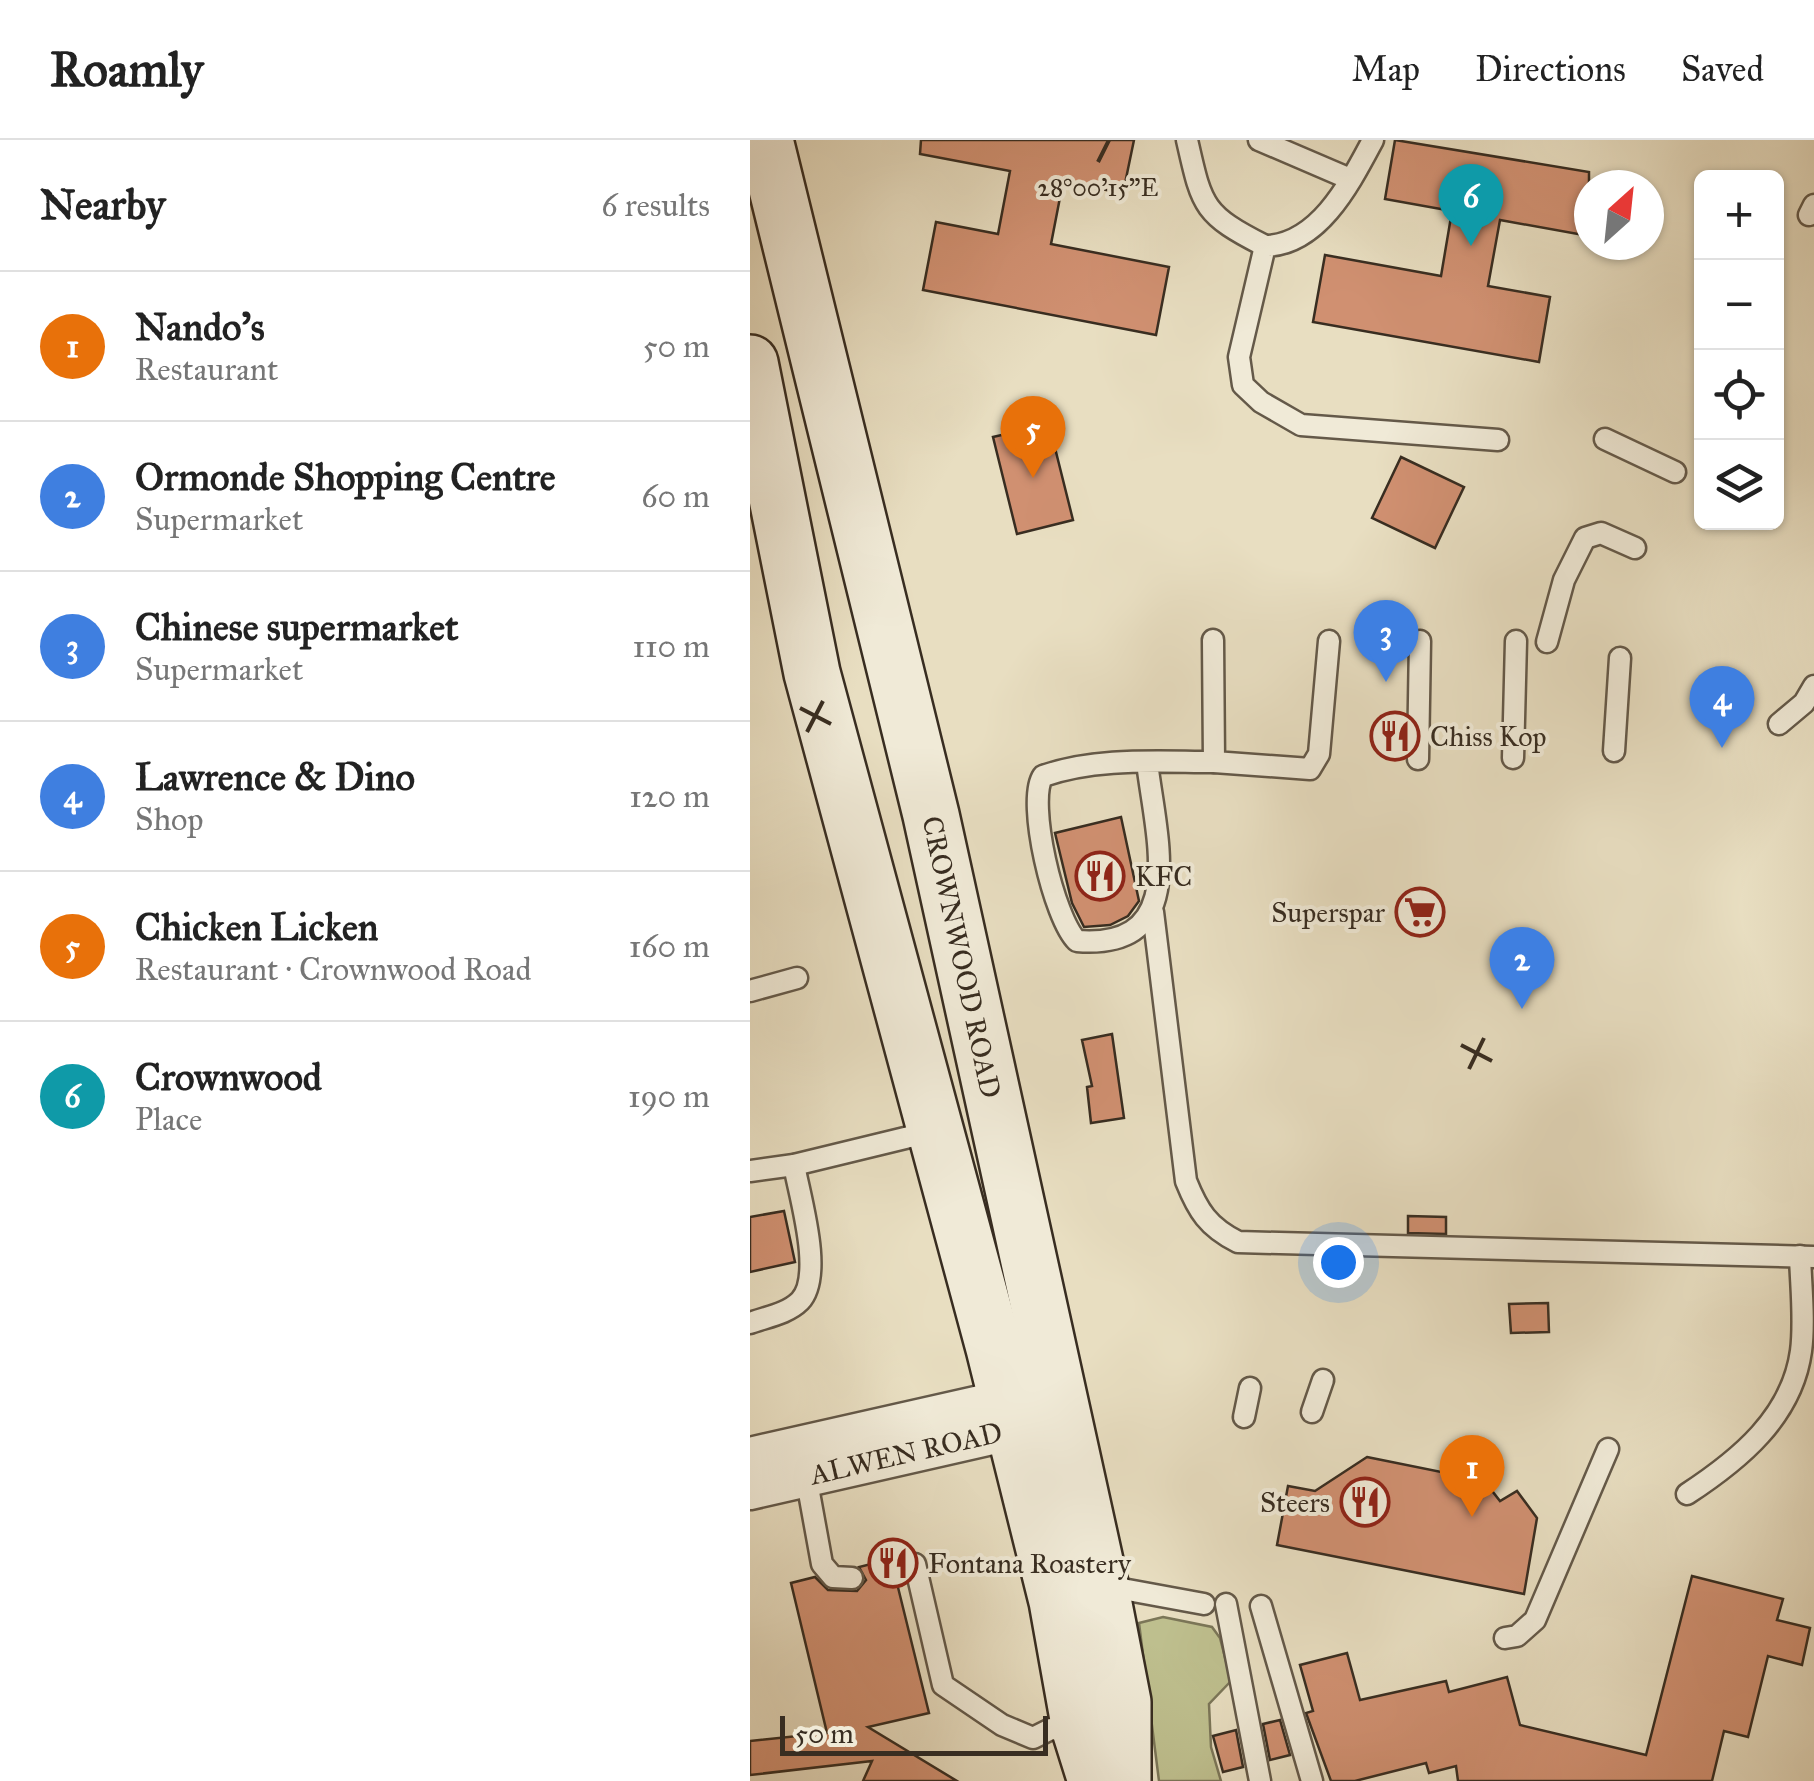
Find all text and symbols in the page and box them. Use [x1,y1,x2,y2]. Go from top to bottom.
text: Roamly [50,40,203,99]
text: Map [1352,48,1420,91]
text: Directions [1475,48,1626,91]
text: Saved [1681,48,1764,91]
pin: 6 [1438,163,1504,246]
north arrow [1574,170,1664,260]
map controls [1694,170,1784,530]
button: + [1694,170,1784,260]
text: 28°00'15"E [1038,172,1159,203]
text: Nearby [40,179,165,231]
text: 6 results [601,186,710,225]
button: − [1694,260,1784,350]
text: Nando's [135,304,265,350]
text: 1 [66,327,79,366]
text: 50 m [643,327,710,366]
text: Restaurant [135,350,278,389]
button: locate [1694,350,1784,440]
pin: 5 [1000,395,1066,478]
button: layers [1694,440,1784,530]
text: Ormonde Shopping Centre [135,454,556,500]
text: 2 [65,477,80,516]
text: 60 m [641,477,710,516]
text: Supermarket [135,500,303,539]
pin: 3 [1354,600,1418,682]
text: Chinese supermarket [135,604,458,650]
text: 3 [66,627,79,666]
text: 110 m [632,627,710,666]
text: Supermarket [135,650,303,689]
pin: 4 [1690,666,1754,748]
restaurant icon: Chiss Kop [1369,710,1421,762]
place label: Chiss Kop [1430,719,1547,754]
text: Lawrence & Dino [135,754,415,800]
text: 4 [64,777,81,816]
text: 120 m [629,777,710,816]
text: Shop [135,800,203,839]
street label: CROWNWOOD ROAD [915,813,1008,1101]
restaurant icon: KFC [1074,850,1126,902]
place label: KFC [1135,859,1192,894]
supermarket icon: Superspar [1394,886,1446,938]
place label: Superspar [1271,895,1386,930]
text: Chicken Licken [135,904,378,950]
pin: 2 [1490,926,1554,1009]
text: 5 [65,927,80,966]
text: 160 m [629,927,710,966]
text: Restaurant · Crownwood Road [135,950,531,989]
text: Crownwood [135,1054,322,1100]
text: 6 [64,1077,81,1116]
text: 190 m [628,1077,710,1116]
text: Place [135,1100,202,1139]
your location [1313,1237,1364,1288]
street label: ALWEN ROAD [806,1414,1006,1493]
pin: 1 [1440,1434,1504,1517]
restaurant icon: Steers [1339,1476,1391,1528]
place label: Steers [1260,1485,1330,1520]
restaurant icon: Fontana Roastery [867,1537,919,1589]
place label: Fontana Roastery [928,1546,1132,1581]
scale bar [780,1711,1048,1756]
text: 50 m [795,1716,854,1751]

